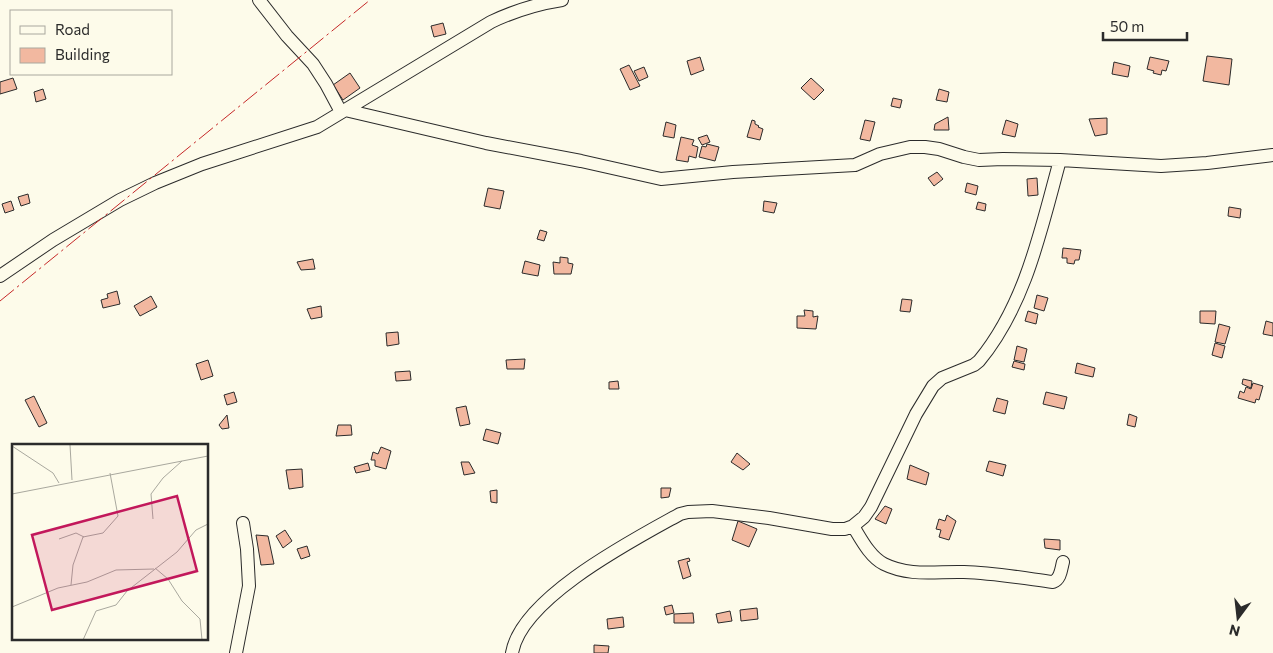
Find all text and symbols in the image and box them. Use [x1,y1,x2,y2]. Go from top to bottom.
legend [10,10,172,75]
scale bar [1103,10,1187,42]
text: 50 m [1110,17,1144,35]
text: Road [55,20,90,38]
text: Building [55,45,110,63]
inset map [12,444,209,640]
north arrow [1213,593,1263,643]
text: N [1227,621,1242,641]

